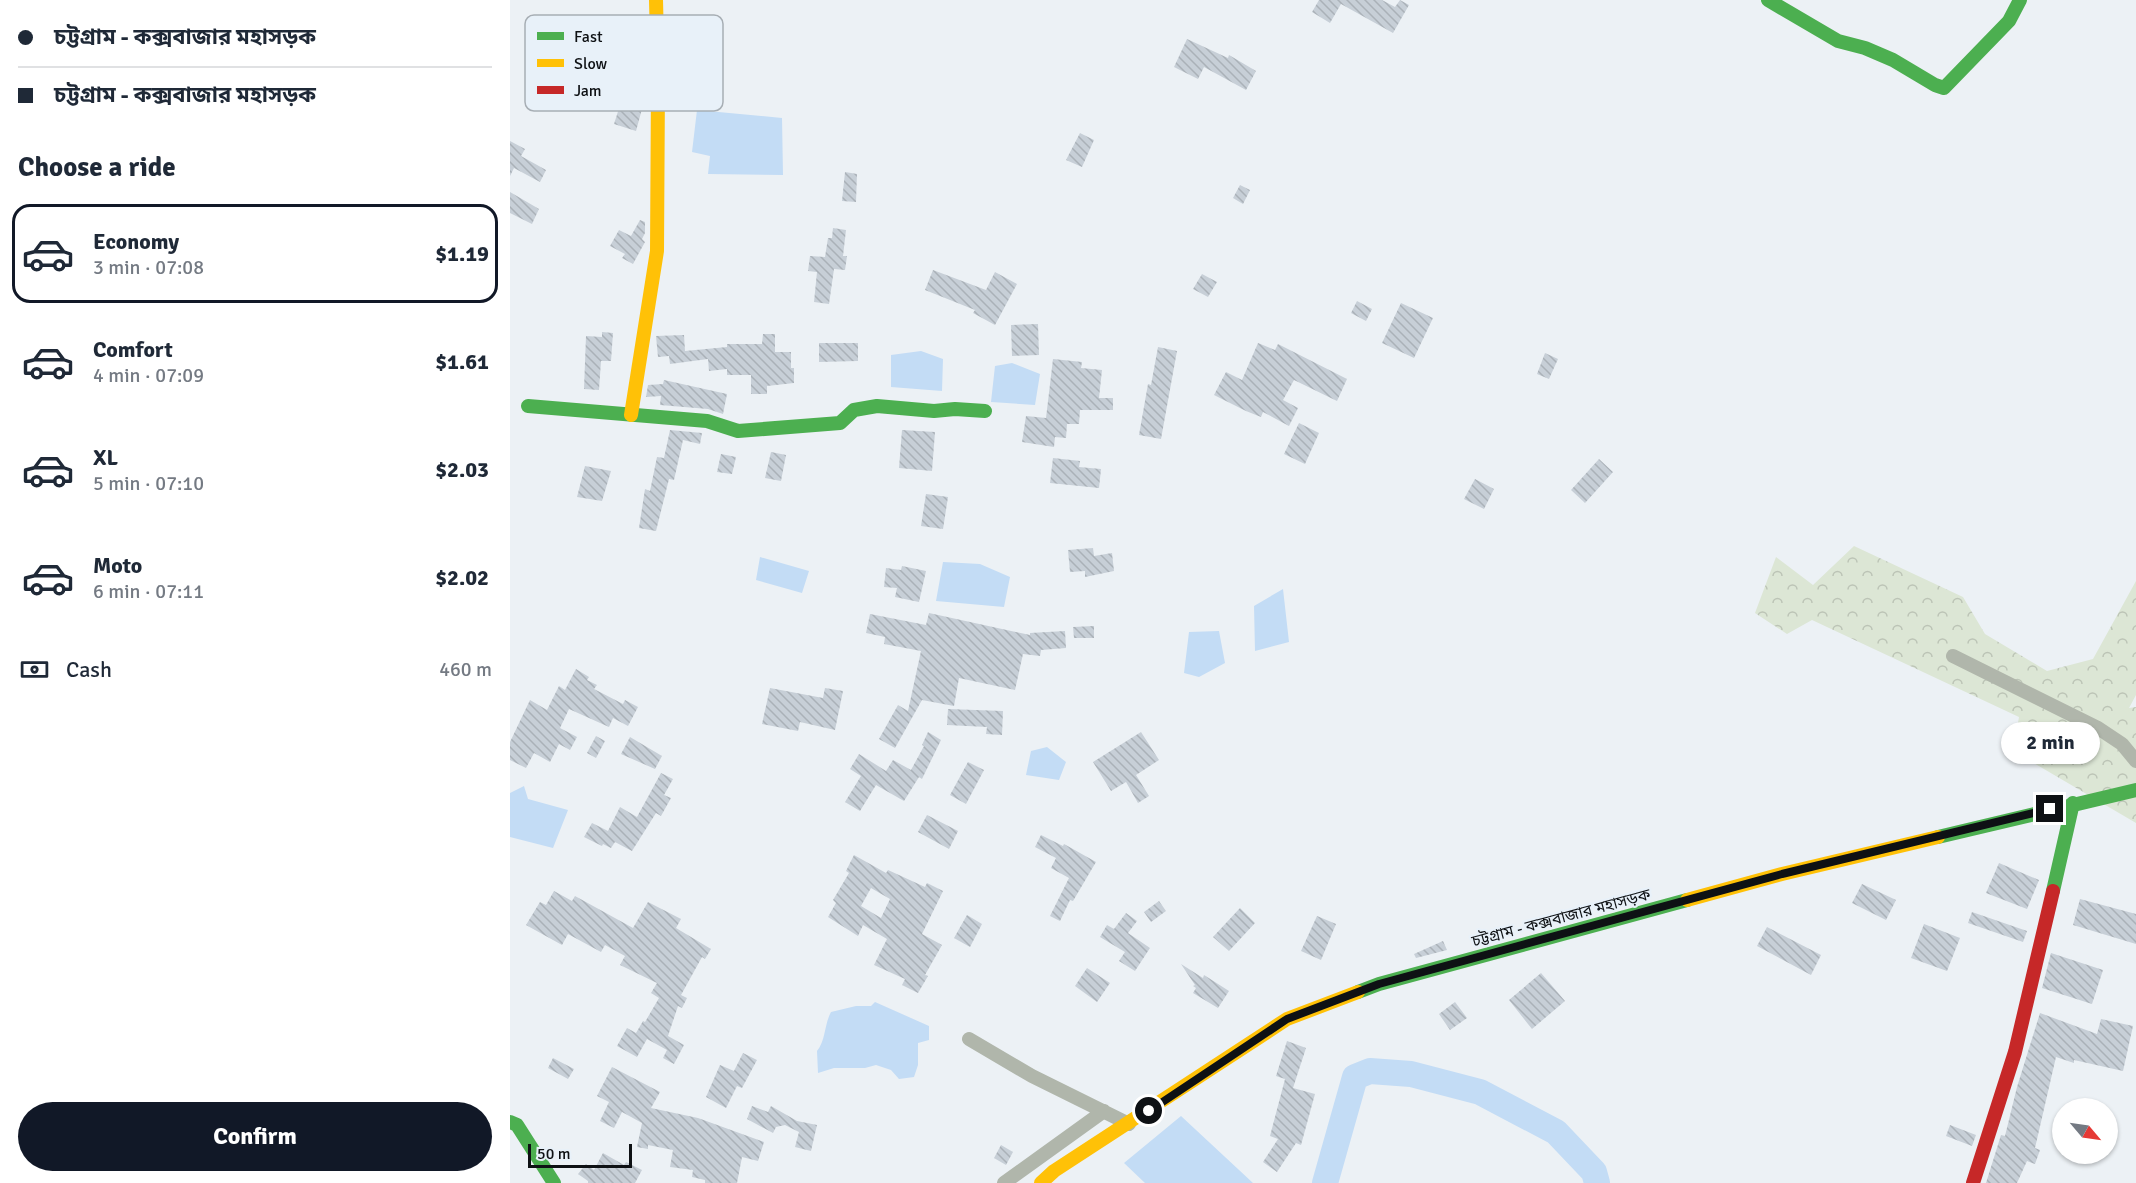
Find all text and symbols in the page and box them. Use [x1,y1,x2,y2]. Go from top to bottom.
legend [525,15,723,111]
text: চট্টগ্রাম - কক্সবাজার মহাসড়ক [54,23,316,50]
text: Fast [574,27,603,47]
text: Slow [574,54,608,74]
text: চট্টগ্রাম - কক্সবাজার মহাসড়ক [54,81,316,108]
text: Jam [574,81,602,101]
text: Choose a ride [18,151,176,184]
icon: car [21,227,75,281]
text: Economy [93,228,179,255]
text: $1.19 [435,240,489,267]
text: 3 min · 07:08 [93,255,204,280]
icon: car [21,335,75,389]
text: Comfort [93,336,173,363]
text: $1.61 [435,348,489,375]
text: 4 min · 07:09 [93,363,204,388]
icon: car [21,443,75,497]
text: XL [93,444,118,471]
text: $2.03 [435,456,489,483]
text: 5 min · 07:10 [93,471,204,496]
icon: car [21,551,75,605]
text: Moto [93,552,142,579]
text: $2.02 [435,564,489,591]
text: 6 min · 07:11 [93,579,204,604]
icon: cash [18,653,51,686]
text: Cash [66,656,112,683]
text: 460 m [439,657,492,682]
callout: 2 min [2000,722,2100,764]
text: 2 min [2026,730,2075,755]
route end [2036,795,2063,822]
street label: চট্টগ্রাম - কক্সবাজার মহাসড়ক [1469,884,1654,952]
route start [1135,1097,1162,1124]
north arrow [2052,1098,2118,1164]
map controls [2052,1098,2118,1164]
button: Confirm [18,1102,492,1171]
scale bar [528,1141,632,1168]
text: 50 m [537,1144,571,1164]

